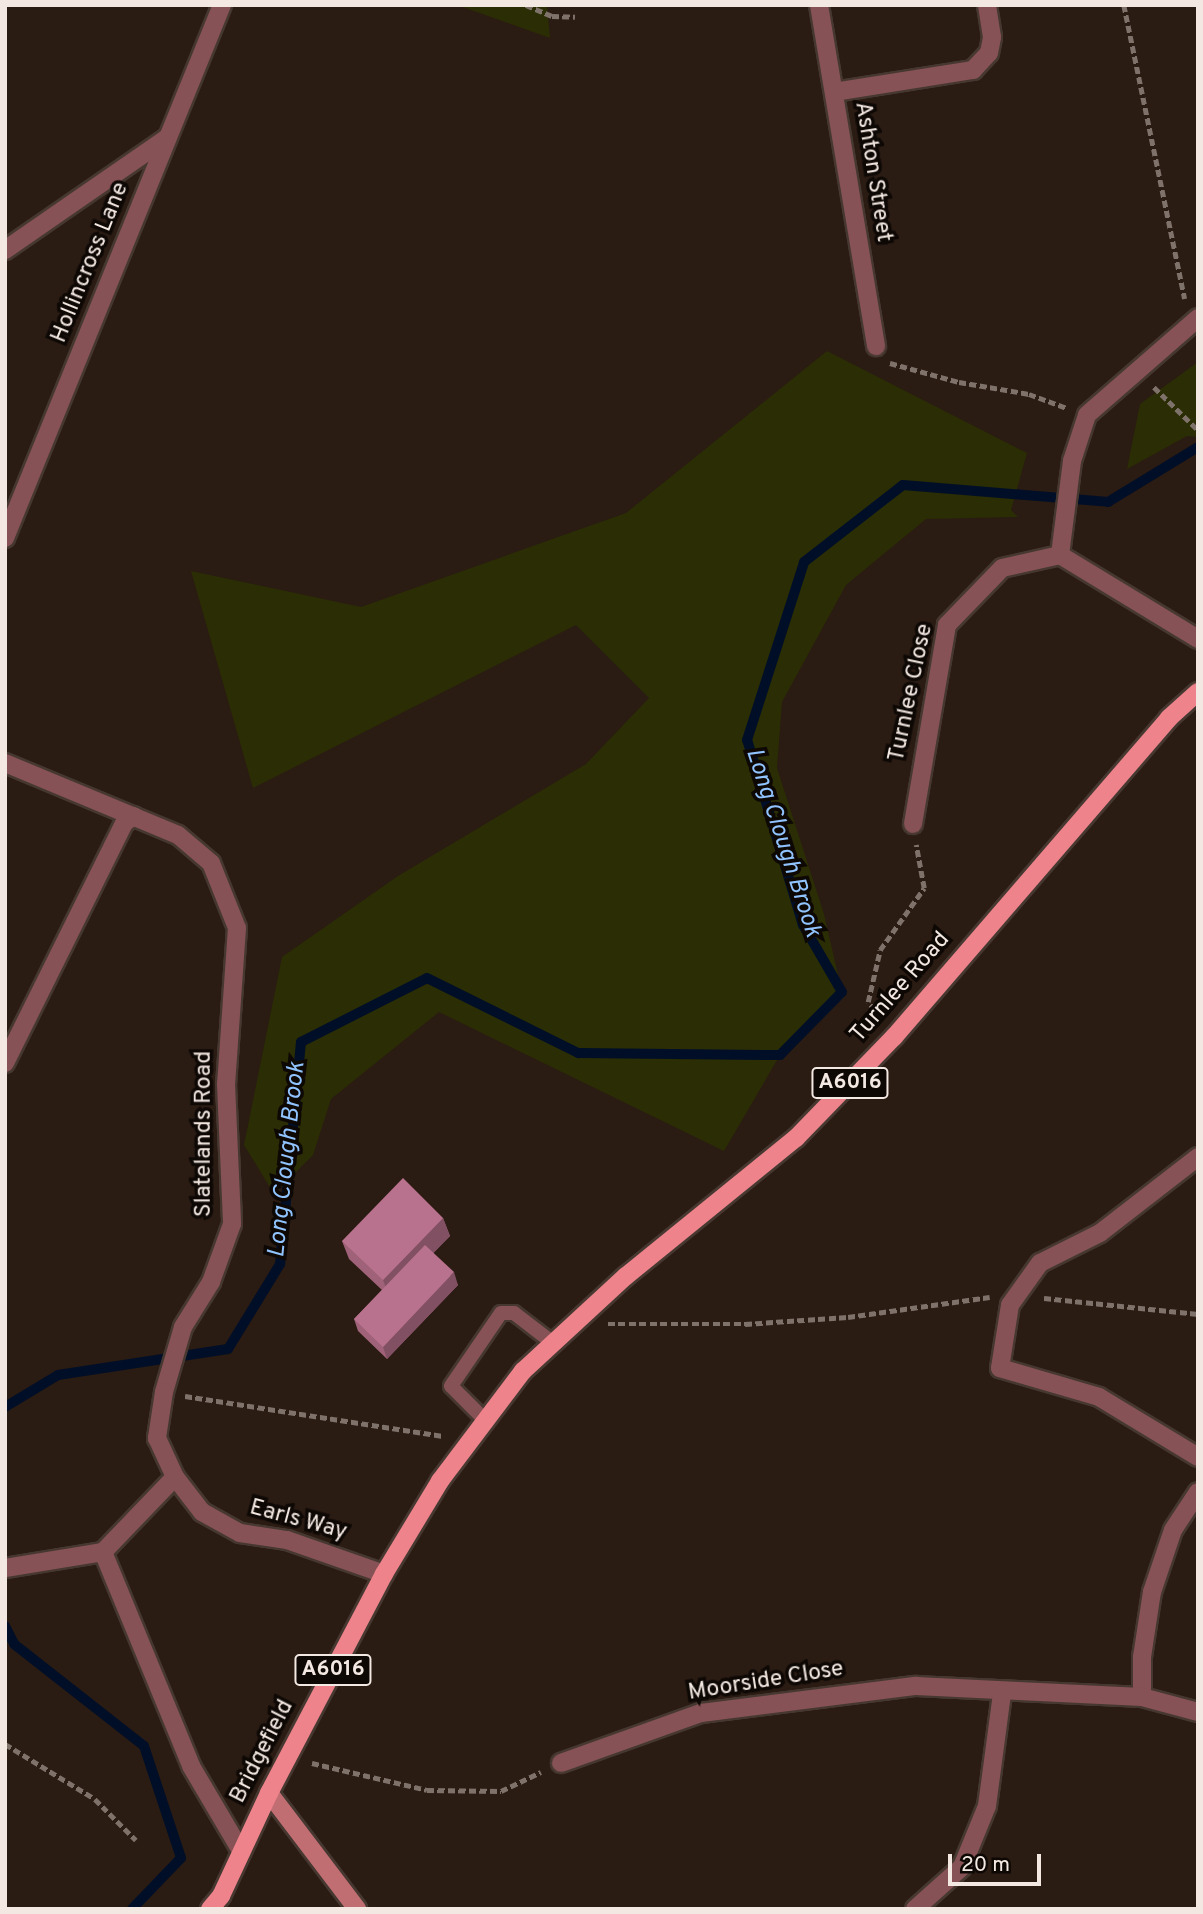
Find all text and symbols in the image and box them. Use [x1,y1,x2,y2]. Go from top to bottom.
street label: Ashton Street [847,100,897,244]
street label: Hollincross Lane [46,179,136,347]
street label: Turnlee Close [884,621,940,765]
water label: Long Clough Brook [738,745,826,941]
street label: Turnlee Road [846,927,956,1049]
street label: Slatelands Road [191,1051,219,1217]
water label: Long Clough Brook [263,1061,313,1259]
road number: A6016 [810,1066,890,1100]
street label: Earls Way [246,1495,350,1547]
road number: A6016 [293,1652,373,1688]
street label: Moorside Close [686,1656,846,1708]
street label: Bridgefield [225,1696,301,1808]
scale bar [951,1840,1044,1884]
text: 20 m [961,1852,1010,1879]

